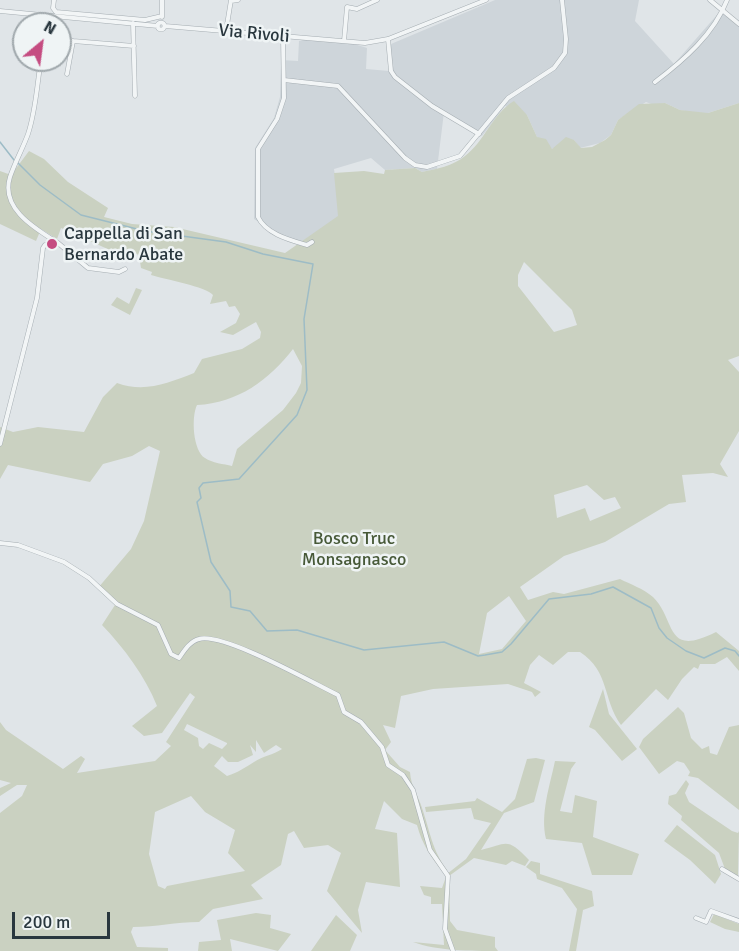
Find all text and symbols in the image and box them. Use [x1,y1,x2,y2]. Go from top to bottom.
north arrow [12,12,72,72]
text: N [40,17,59,39]
street label: Via Rivoli [218,20,290,48]
place label: Cappella di San Bernardo Abate [64,223,183,266]
marker: Cappella di San Bernardo Abate [45,237,59,251]
park label: Bosco Truc Monsagnasco [302,528,406,570]
scale bar [15,900,112,938]
text: 200 m [23,911,70,933]

